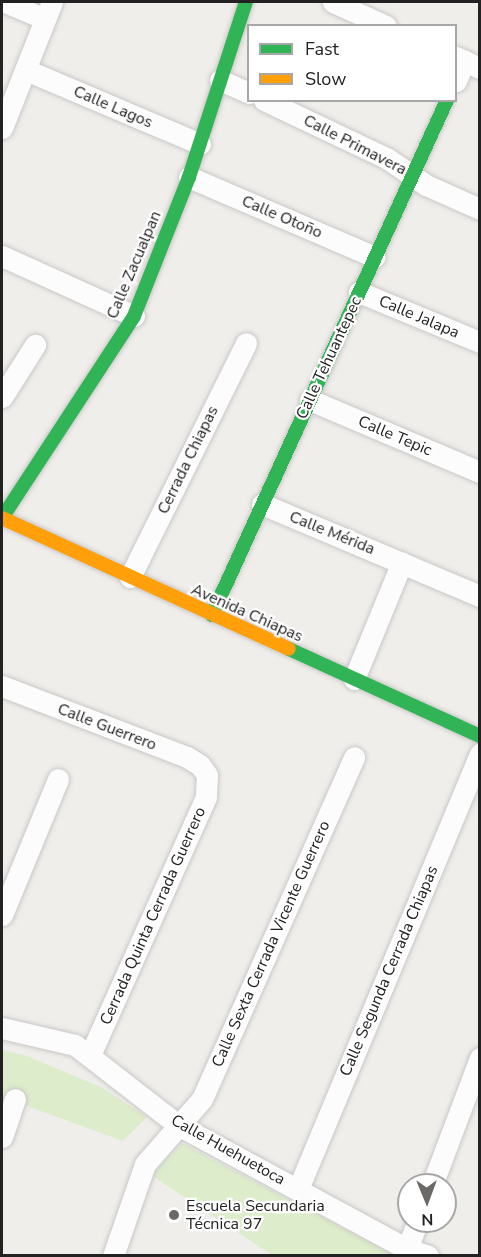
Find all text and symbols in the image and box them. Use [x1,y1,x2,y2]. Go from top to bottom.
legend [247,24,457,102]
text: Fast [305,37,339,61]
text: Slow [305,67,346,91]
street label: Calle Lagos [71,82,155,132]
street label: Calle Primavera [300,111,410,179]
street label: Calle Otoño [239,191,325,243]
street label: Calle Zacualpan [103,208,165,322]
street label: Calle Jalapa [376,291,462,343]
street label: Calle Tehuantepec [292,294,366,422]
street label: Cerrada Chiapas [153,403,223,517]
street label: Calle Tepic [355,412,435,460]
street label: Calle Mérida [286,507,378,559]
street label: Avenida Chiapas [188,580,306,646]
street label: Calle Guerrero [55,699,159,755]
street label: Cerrada Quinta Cerrada Guerrero [96,804,210,1028]
street label: Calle Sexta Cerrada Vicente Guerrero [208,818,334,1070]
street label: Calle Segunda Cerrada Chiapas [336,863,442,1079]
street label: Calle Huehuetoca [168,1111,288,1189]
north arrow [397,1173,457,1233]
place label: Escuela Secundaria Técnica 97 [186,1196,325,1234]
marker: Escuela Secundaria Técnica 97 [167,1208,181,1222]
text: N [421,1208,433,1230]

